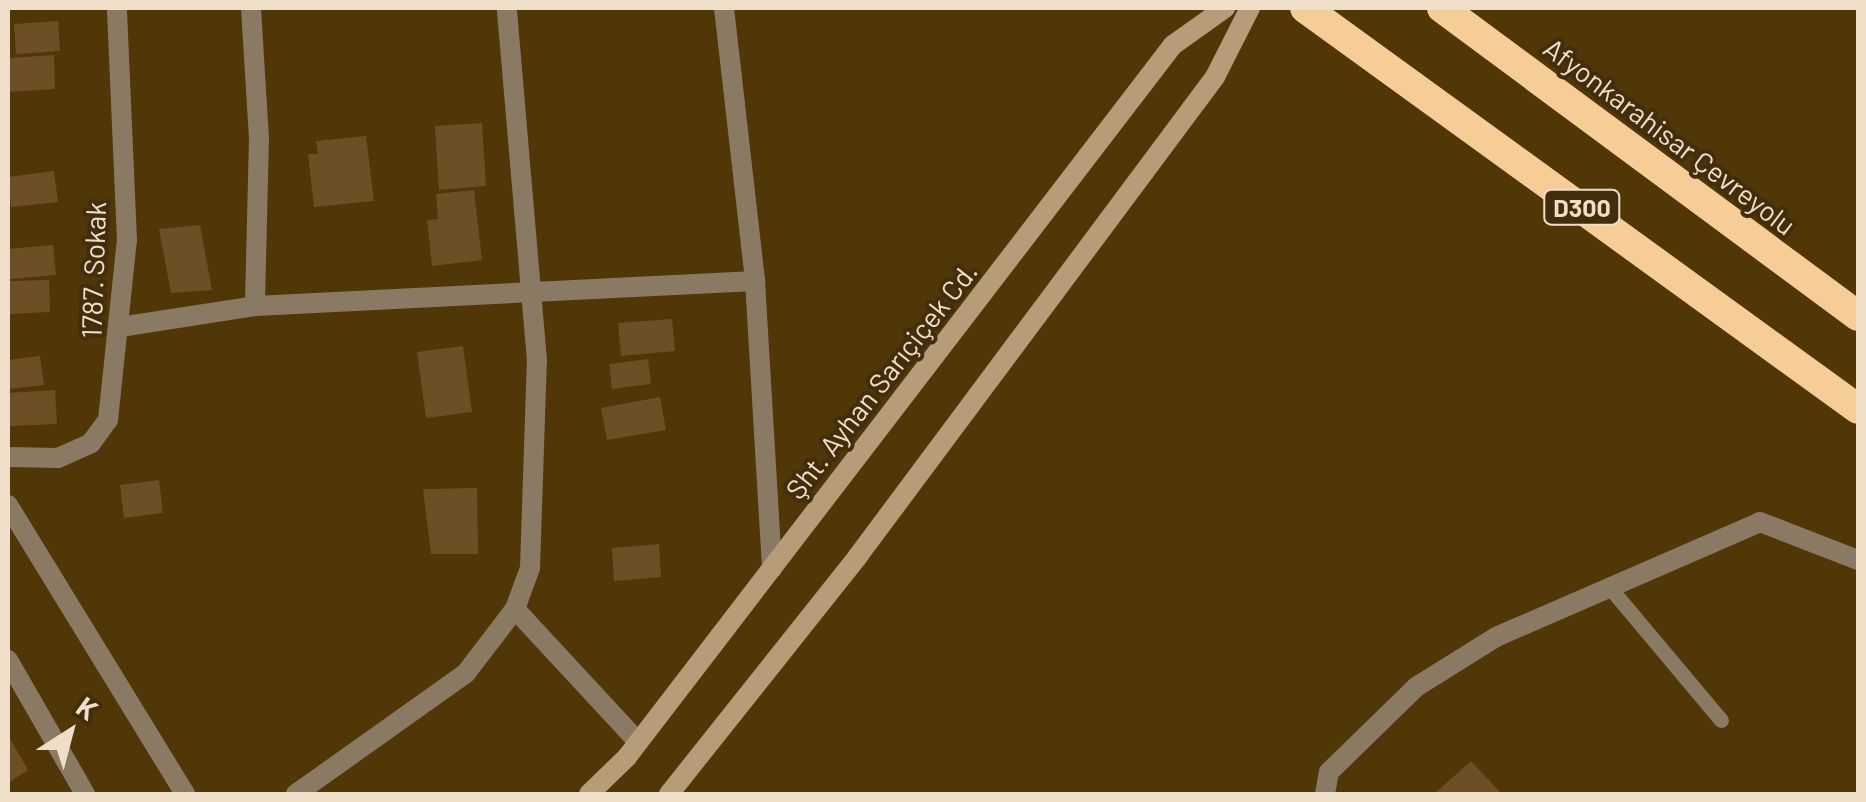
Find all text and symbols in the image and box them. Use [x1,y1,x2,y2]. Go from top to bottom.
street label: Afyonkarahisar Çevreyolu [1538,30,1802,242]
road number: D300 [1542,187,1622,227]
street label: 1787. Sokak [74,201,112,339]
street label: Şht. Ayhan Sarıçiçek Cd. [778,255,984,505]
north arrow [20,682,120,782]
text: K [71,689,105,727]

